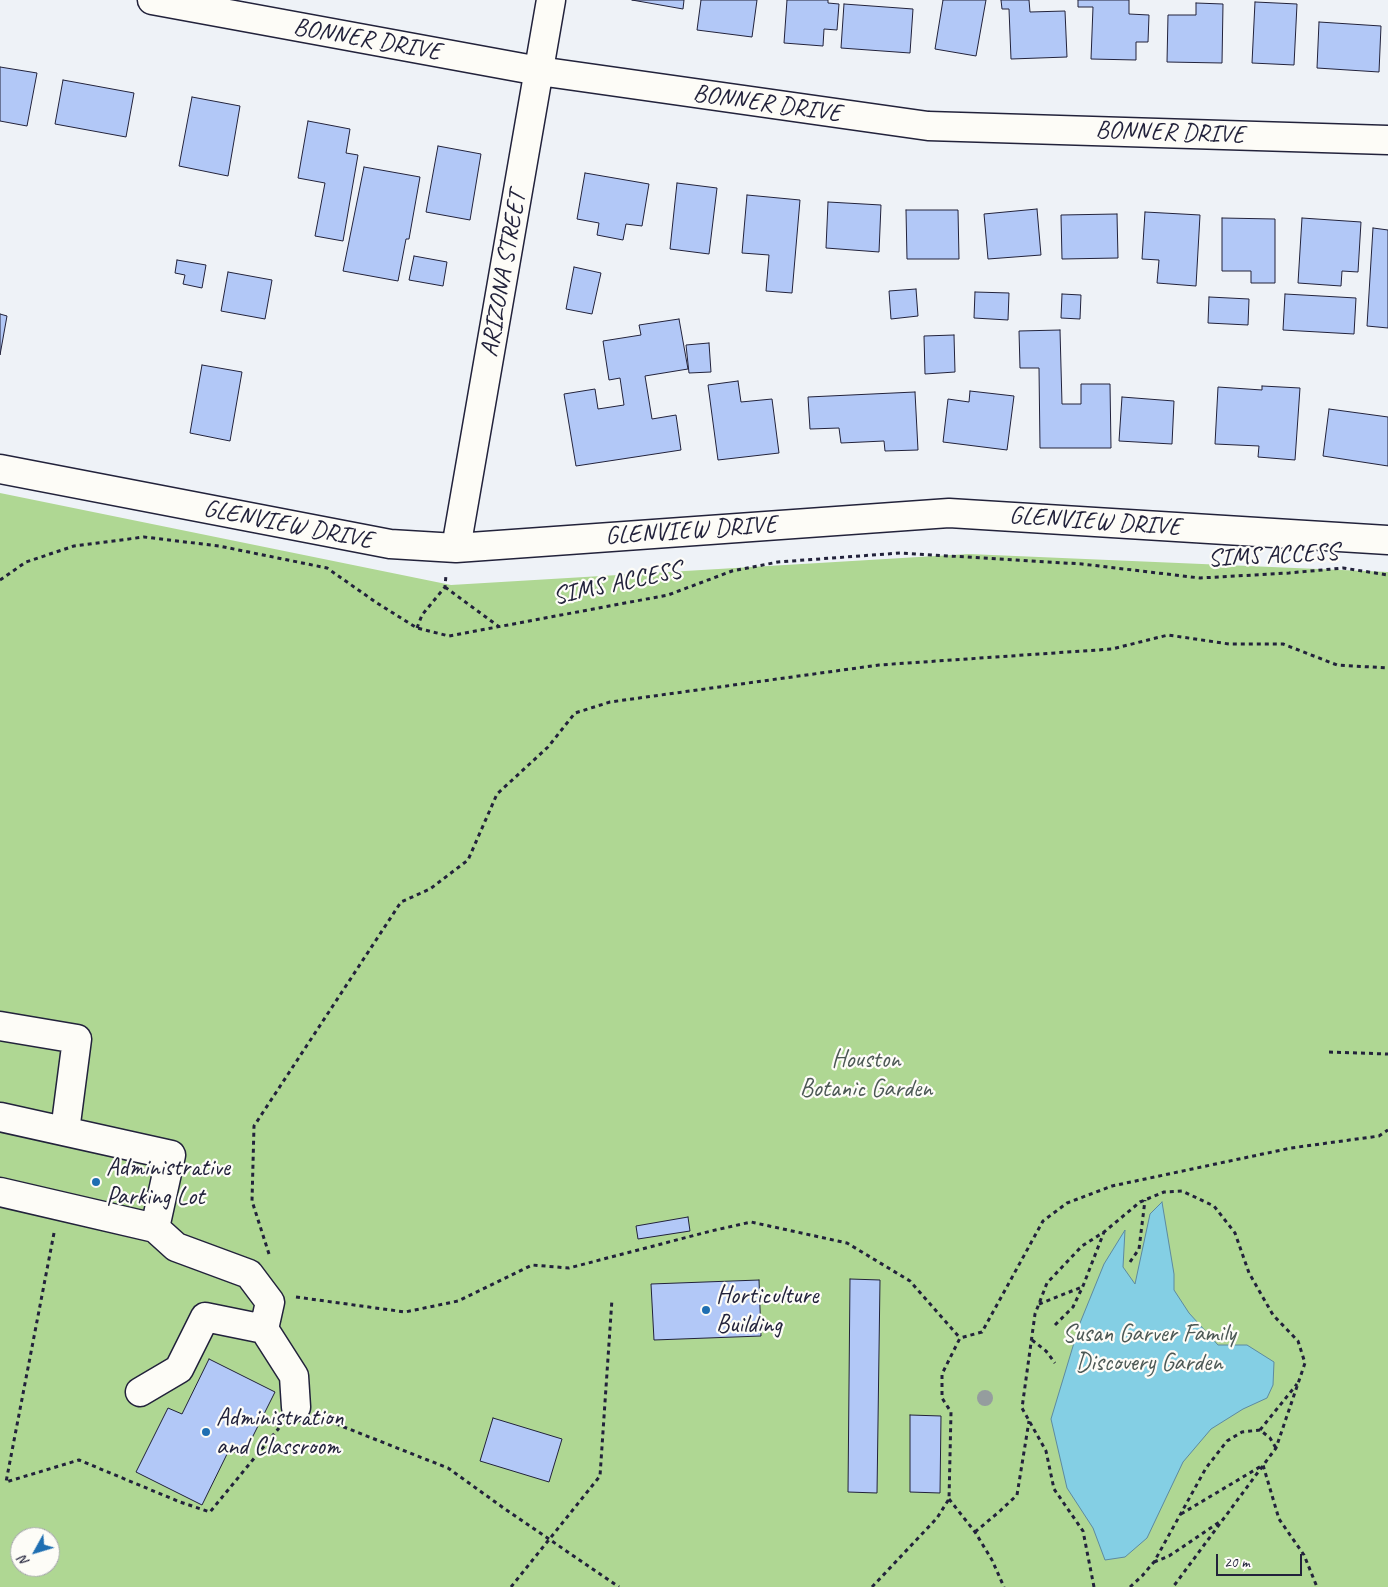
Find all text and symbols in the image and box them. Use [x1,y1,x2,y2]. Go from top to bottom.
street label: BONNER DRIVE [291,12,443,68]
street label: BONNER DRIVE [691,79,843,129]
street label: BONNER DRIVE [1095,115,1245,151]
street label: ARIZONA STREET [475,189,533,359]
street label: GLENVIEW DRIVE [201,494,375,556]
street label: GLENVIEW DRIVE [1008,501,1182,543]
street label: GLENVIEW DRIVE [604,510,778,552]
street label: SIMS ACCESS [1207,538,1339,574]
street label: SIMS ACCESS [550,556,684,612]
park label: Houston Botanic Garden [800,1045,932,1104]
place label: Administrative Parking Lot [106,1153,230,1212]
marker: Administrative Parking Lot [90,1176,102,1188]
place label: Horticulture Building [716,1281,818,1340]
marker: Horticulture Building [700,1304,712,1316]
park label: Susan Garver Family Discovery Garden [1062,1319,1236,1378]
place label: Administration and Classroom [216,1403,343,1462]
marker: Administration and Classroom [200,1426,212,1438]
north arrow [10,1527,60,1577]
scale bar [1218,1544,1304,1576]
text: N [14,1552,33,1570]
text: 20 m [1224,1553,1250,1572]

